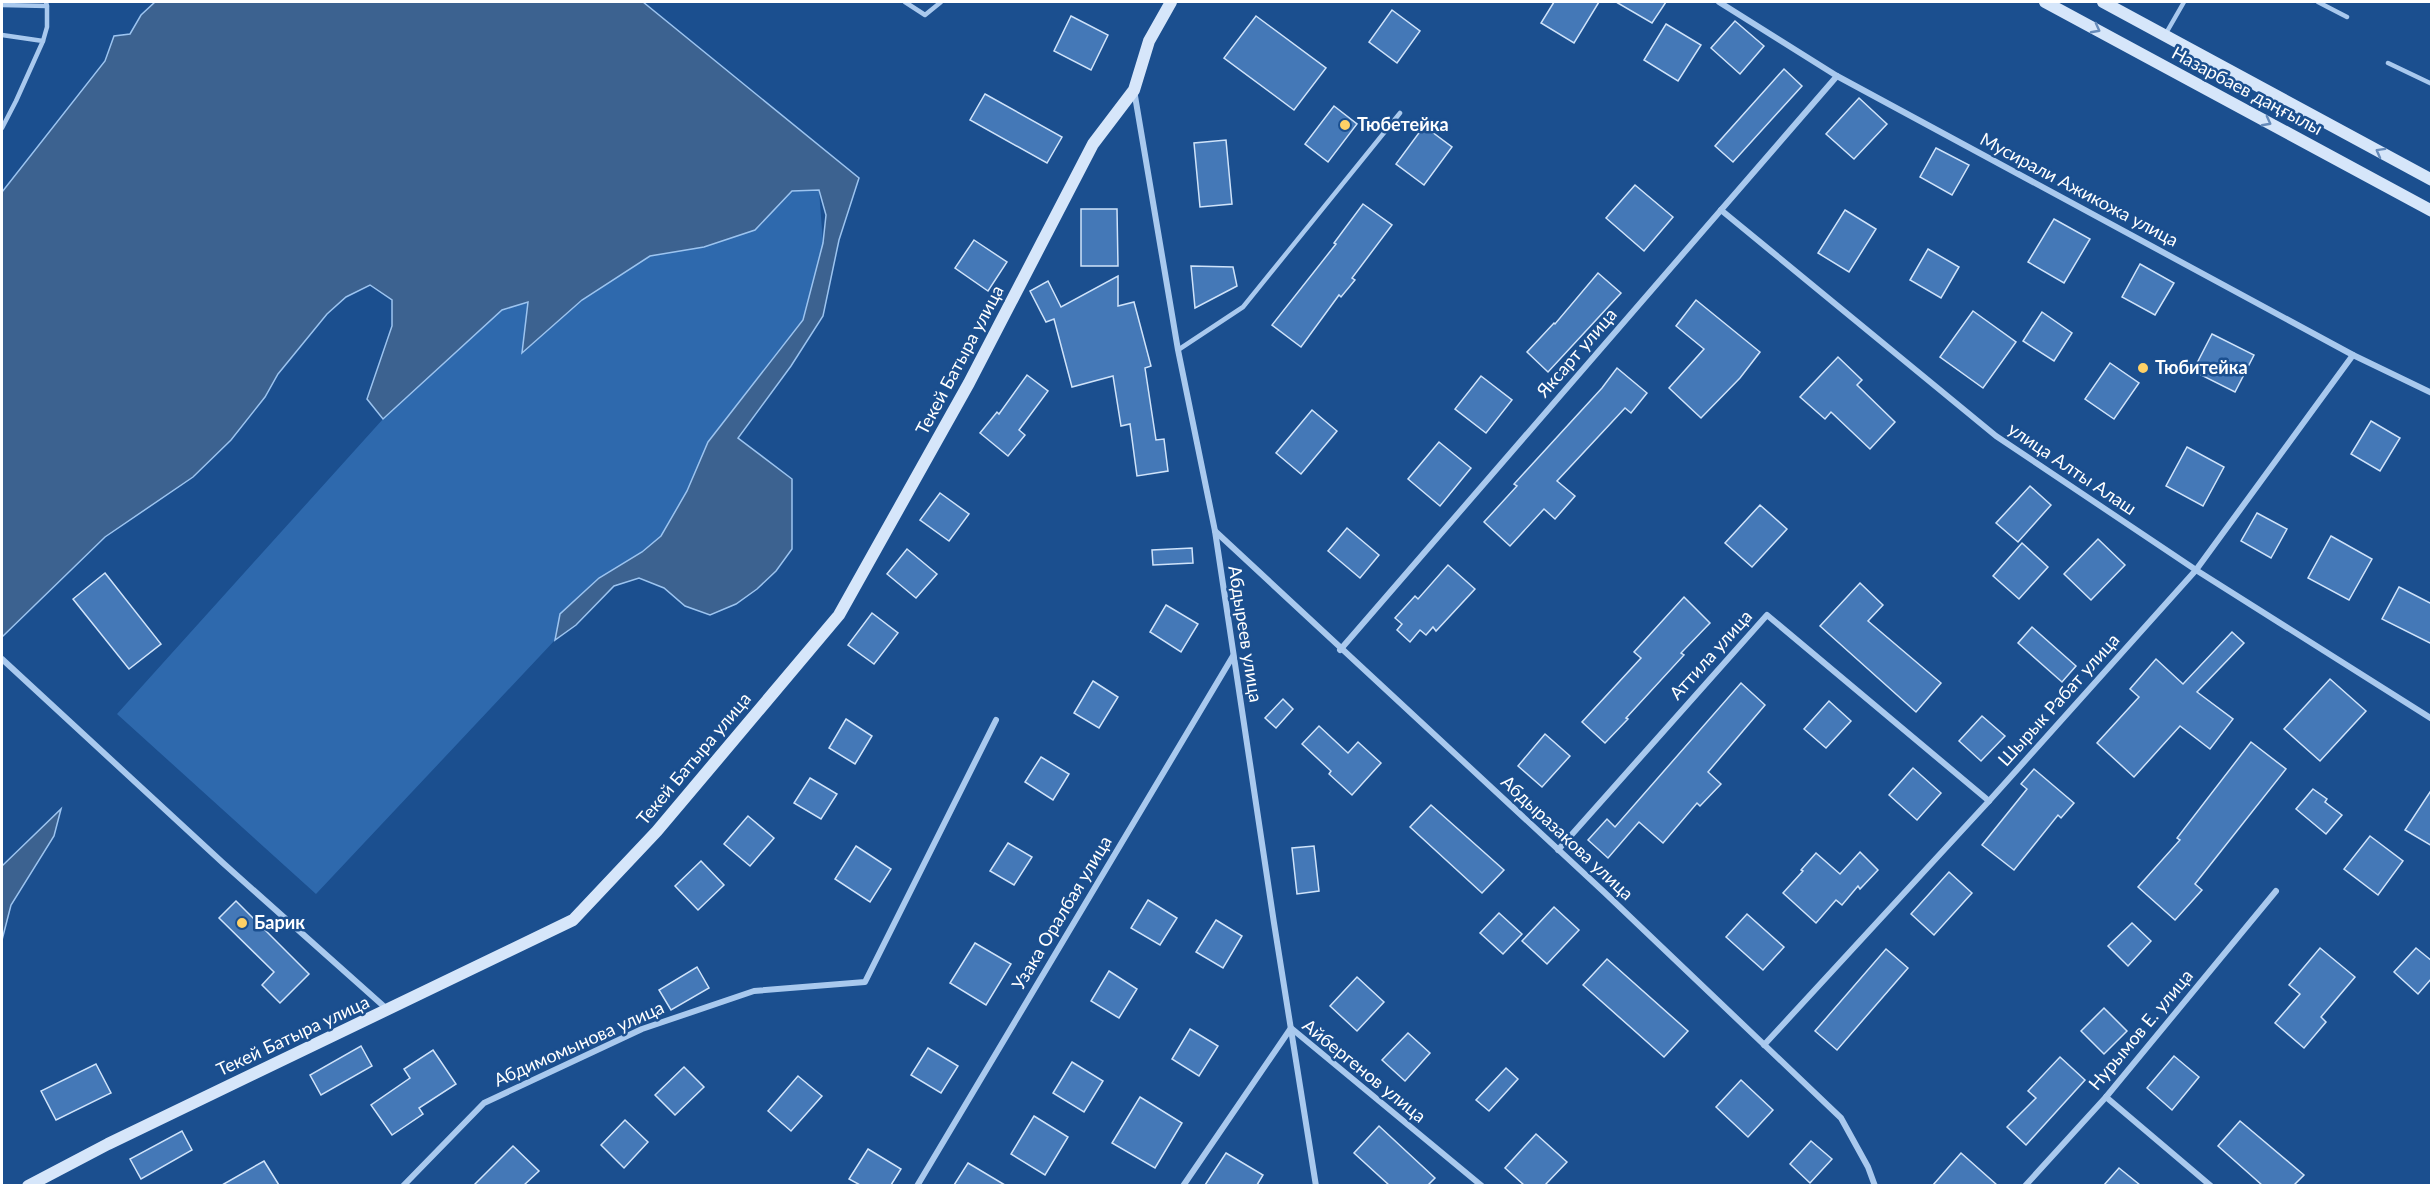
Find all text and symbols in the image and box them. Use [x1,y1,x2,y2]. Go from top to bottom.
one-way arrow [2090,22,2100,33]
street label: Назарбаев даңғылы [2168,41,2327,139]
place label: Тюбетейка [1357,113,1449,135]
one-way arrow [2261,115,2272,126]
marker: Тюбетейка [1338,118,1352,132]
street label: Мусирали Ажикожа улица [1977,127,2182,251]
one-way arrow [2376,148,2386,159]
street label: Текей Батыра улица [910,281,1008,438]
street label: Яксарт улица [1531,303,1621,402]
place label: Тюбитейка [2155,356,2248,378]
marker: Тюбитейка [2136,361,2150,375]
street label: улица Алты Алаш [2004,417,2141,519]
street label: Абдыреев улица [1224,564,1268,704]
street label: Аттила улица [1664,605,1756,704]
street label: Шырык Рабат улица [1993,629,2124,770]
street label: Текей Батыра улица [631,688,755,829]
street label: Абдыразакова улица [1497,770,1638,904]
street label: Узака Оралбая улица [1006,831,1116,993]
place label: Барик [254,911,305,933]
marker: Барик [235,916,249,930]
street label: Нурымов Е. улица [2083,965,2197,1094]
street label: Текей Батыра улица [213,990,372,1080]
street label: Абдимомынова улица [490,996,667,1091]
street label: Айбергенов улица [1299,1014,1431,1127]

